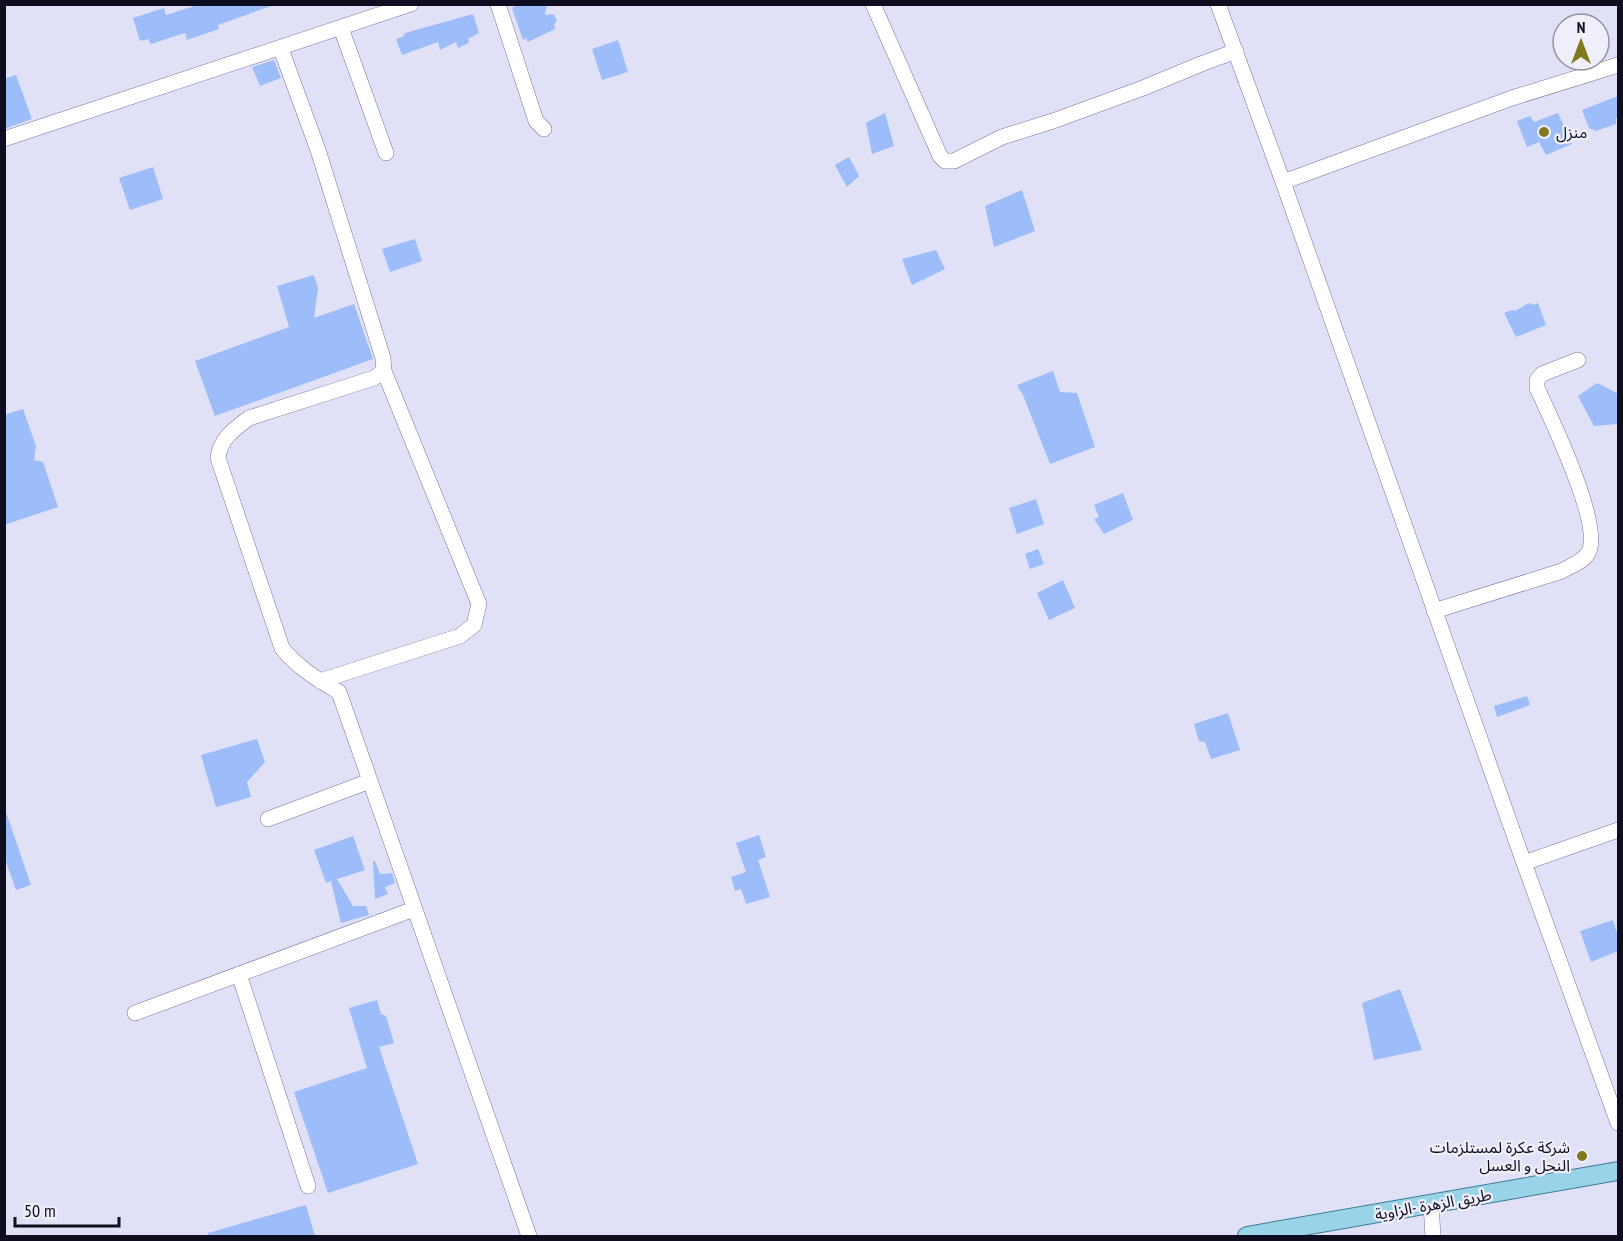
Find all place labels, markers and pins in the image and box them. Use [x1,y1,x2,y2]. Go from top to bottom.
place label: منزل [1556,122,1587,143]
marker: منزل [1537,125,1551,139]
place label: شركة عكرة لمستلزمات النحل و العسل [1430,1137,1570,1175]
marker: شركة عكرة لمستلزمات النحل و العسل [1575,1149,1589,1163]

